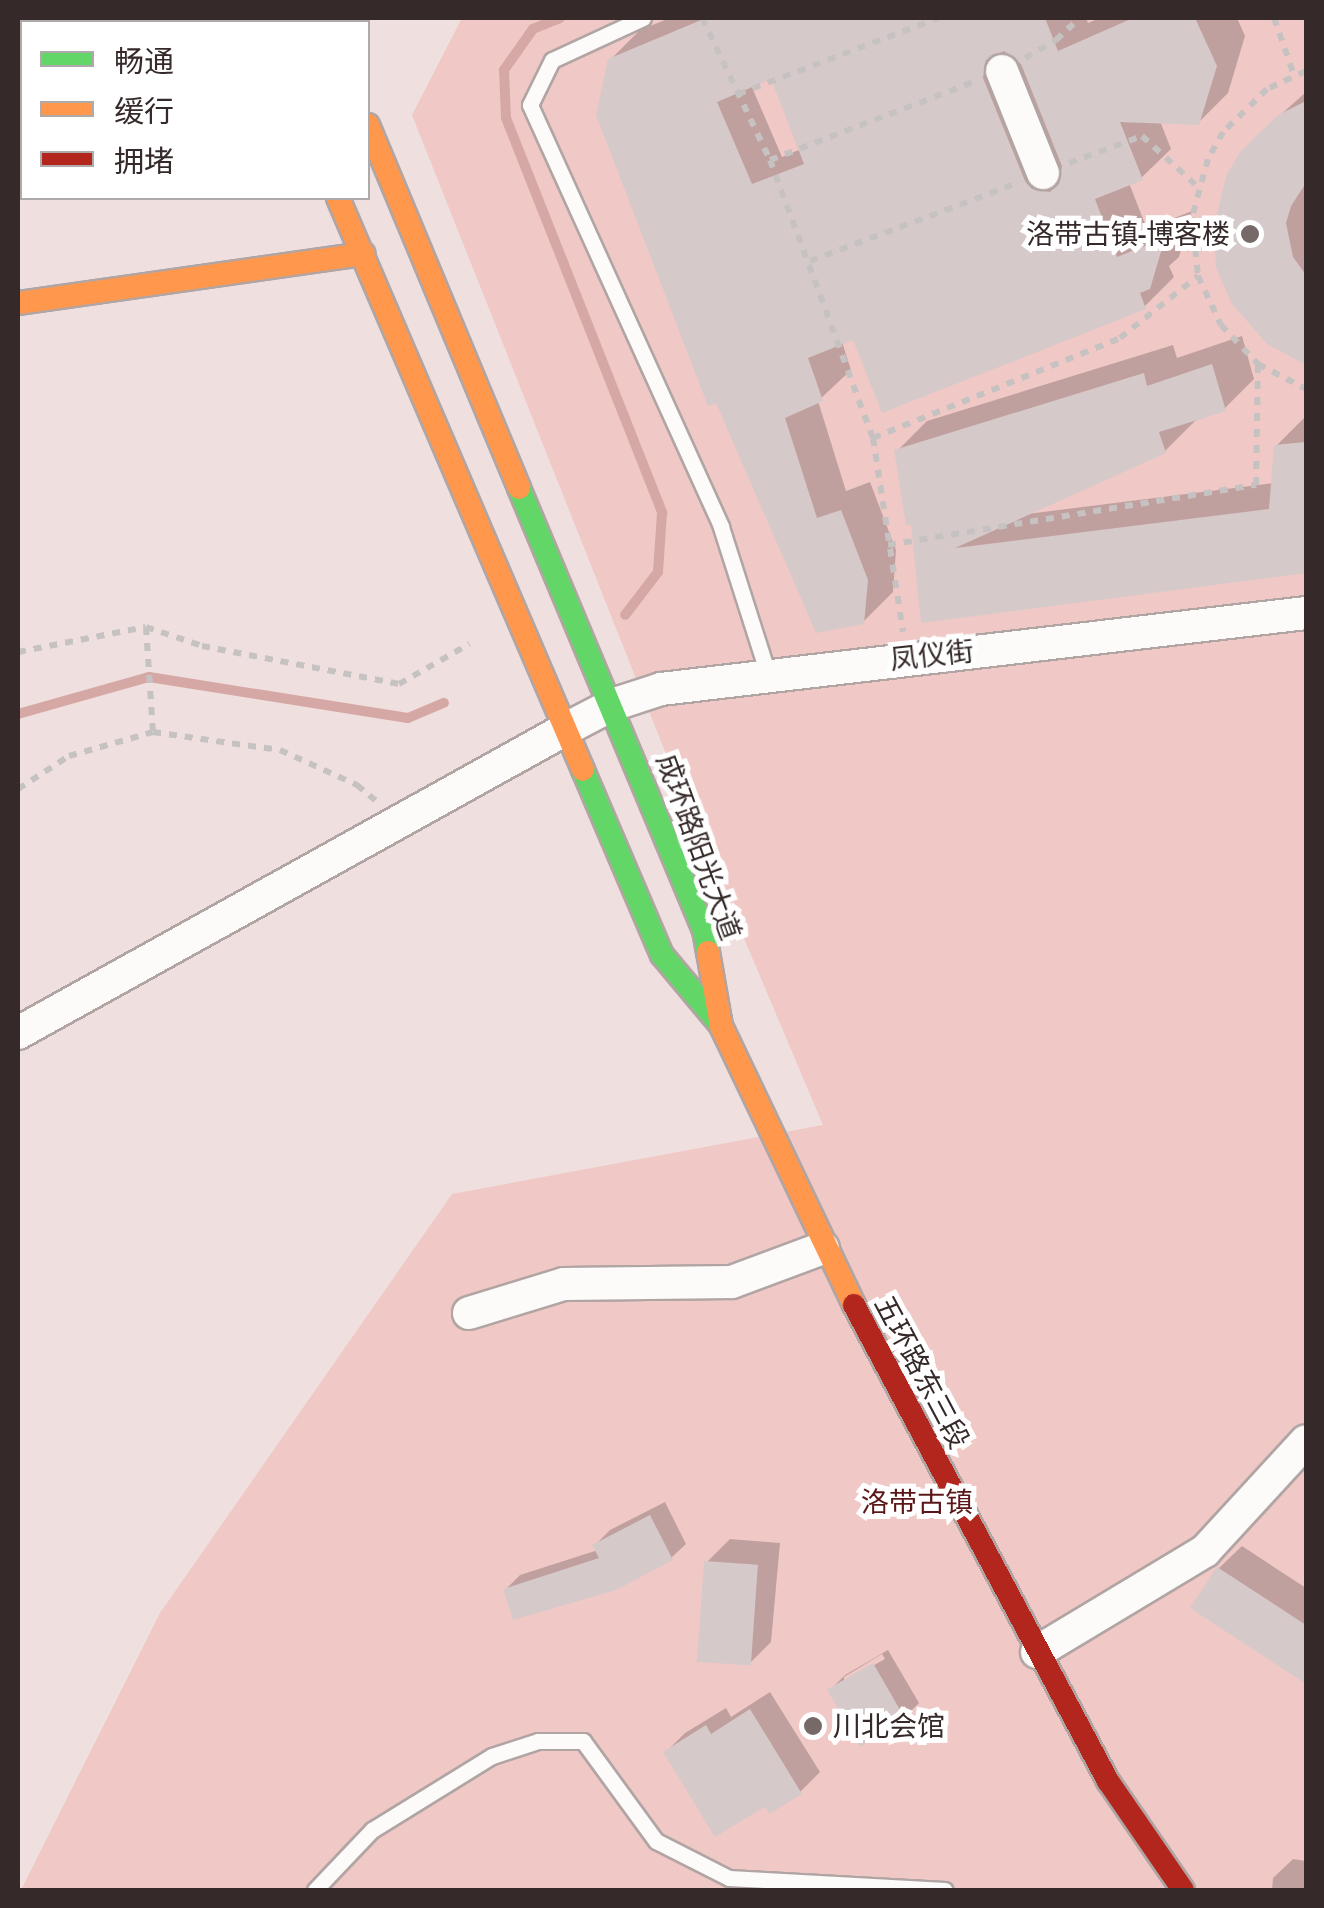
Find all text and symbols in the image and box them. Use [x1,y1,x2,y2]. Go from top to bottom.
legend [20,20,370,200]
text: 畅通 [114,41,174,81]
text: 缓行 [114,91,174,131]
text: 拥堵 [114,141,174,181]
place label: 洛带古镇-博客楼 [1026,217,1230,251]
marker: 洛带古镇-博客楼 [1239,223,1261,245]
street label: 凤仪街 [888,634,976,676]
street label: 成环路阳光大道 [650,749,748,945]
street label: 五环路东三段 [868,1290,976,1454]
park label: 洛带古镇 [861,1485,973,1519]
place label: 川北会馆 [833,1709,945,1743]
marker: 川北会馆 [802,1715,824,1737]

